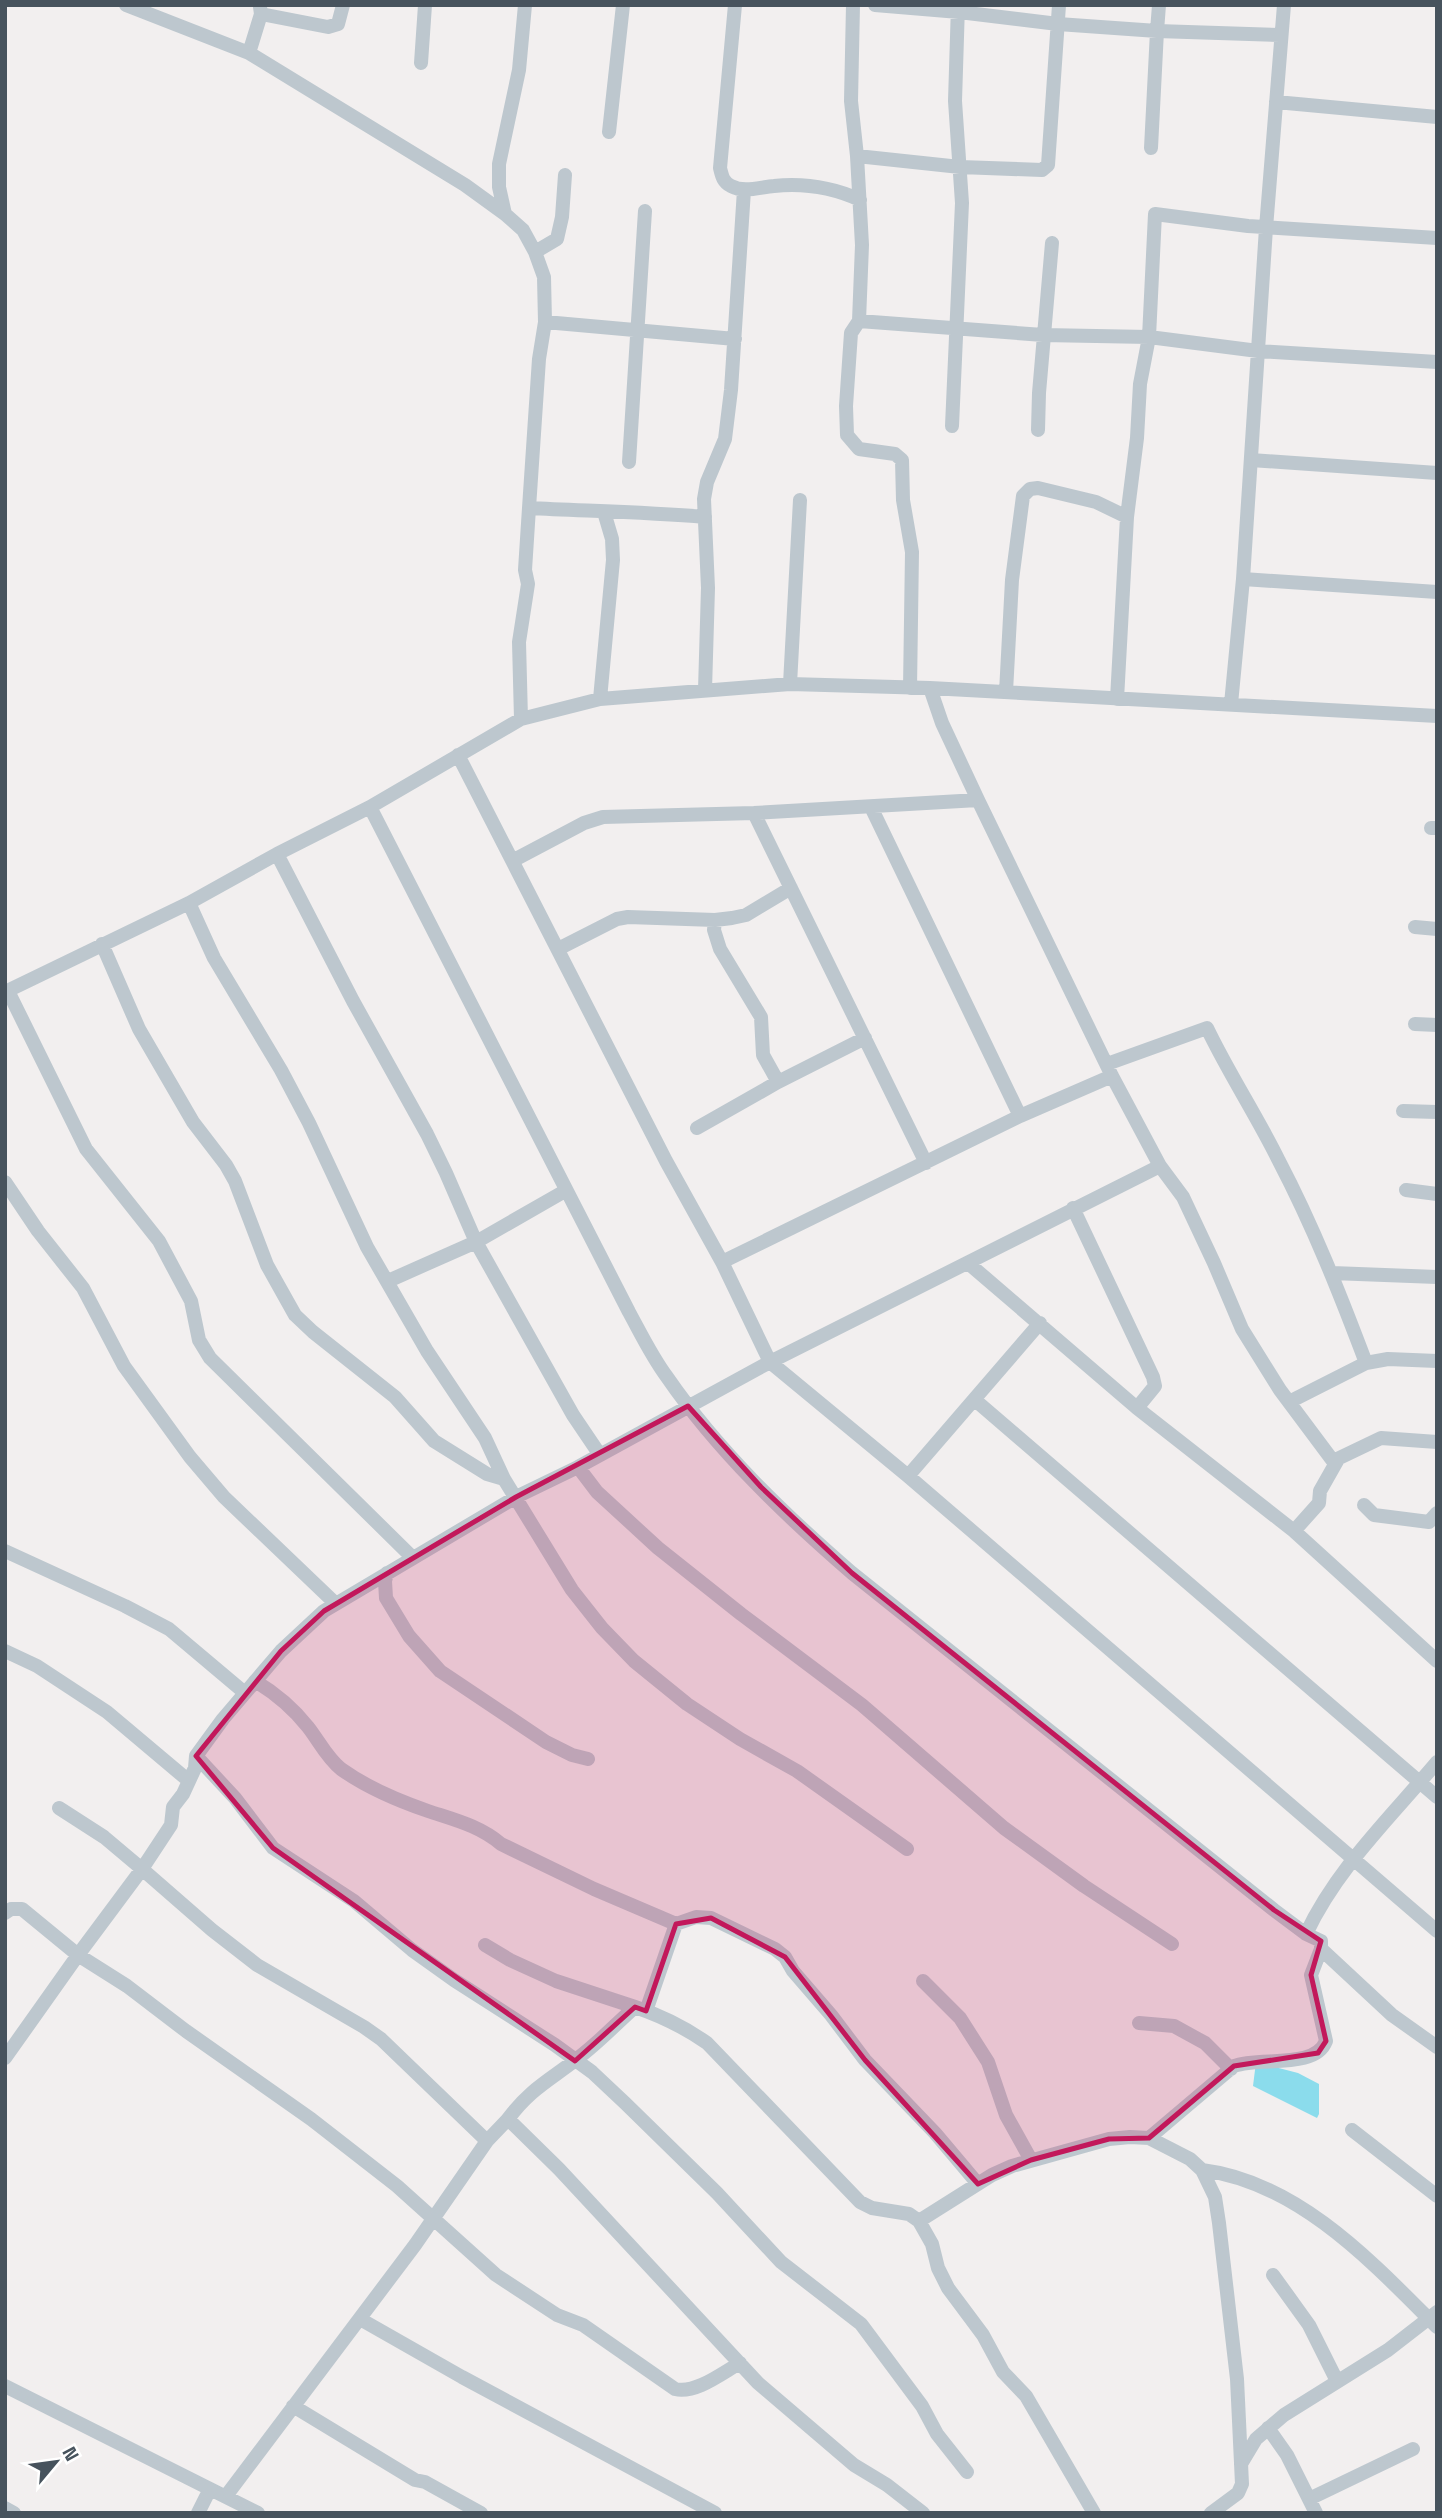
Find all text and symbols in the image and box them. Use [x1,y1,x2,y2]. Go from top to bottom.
north arrow [21,2427,91,2497]
text: N [56,2442,84,2466]

